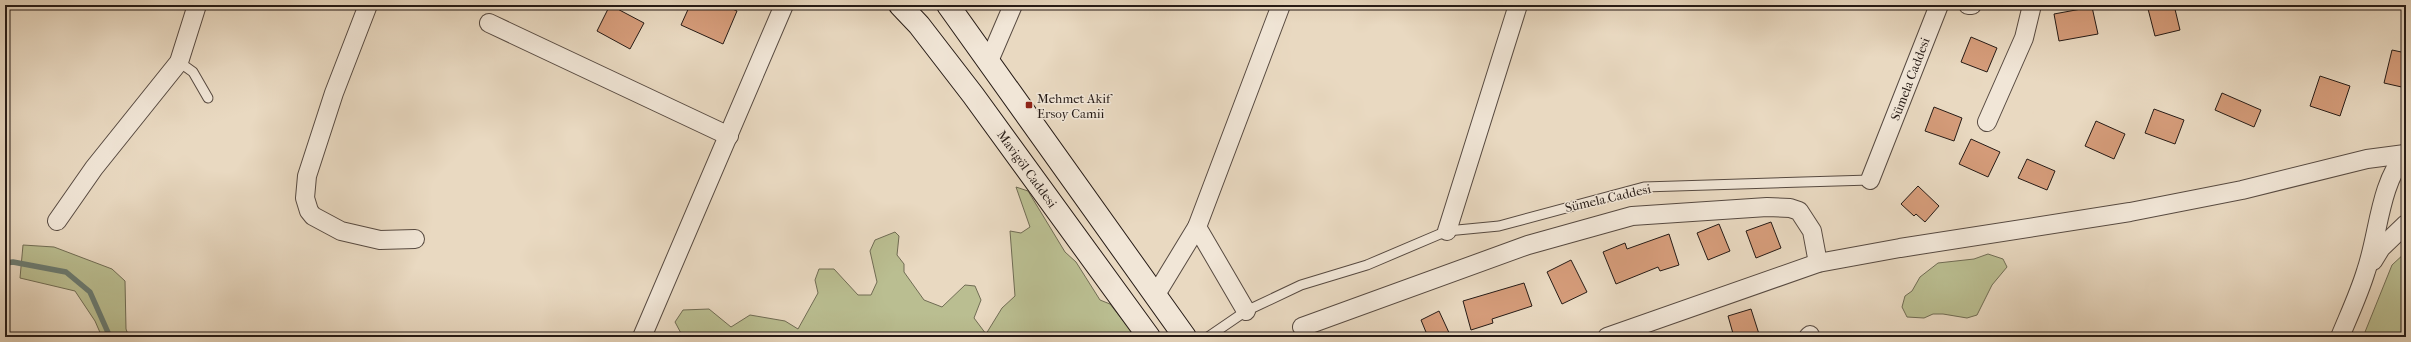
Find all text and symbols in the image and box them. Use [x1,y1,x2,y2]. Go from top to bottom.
street label: Sümela Caddesi [1887,35,1933,123]
place label: Mehmet Akif Ersoy Camii [1037,91,1113,121]
marker: Mehmet Akif Ersoy Camii [1024,100,1034,110]
street label: Mavigöl Caddesi [994,127,1060,211]
street label: Sümela Caddesi [1564,181,1652,215]

